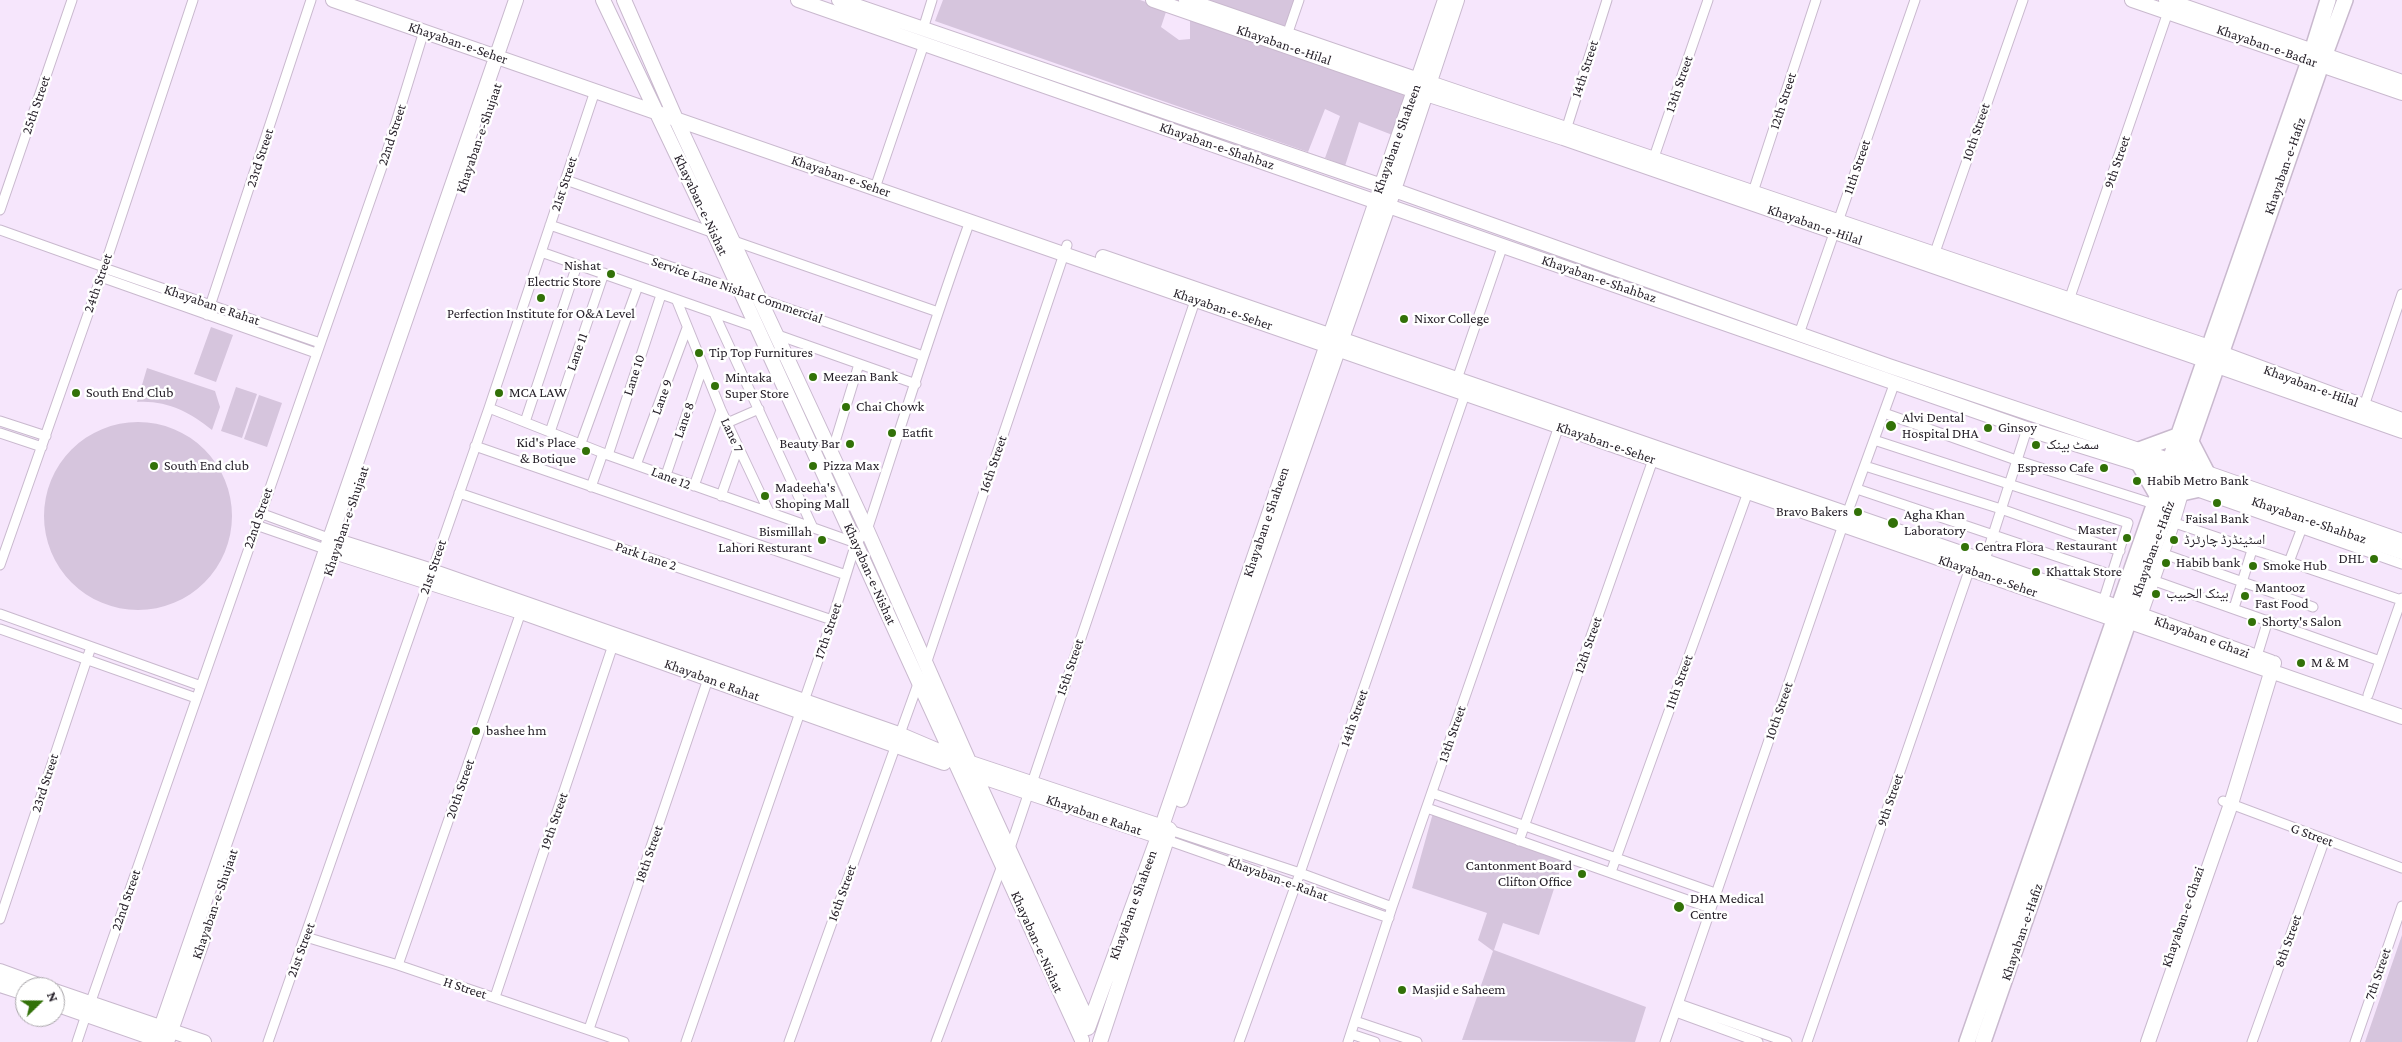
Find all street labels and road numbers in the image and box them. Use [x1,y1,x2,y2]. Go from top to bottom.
street label: Khayaban-e-Seher [406,18,510,68]
street label: Khayaban-e-Hilal [1234,21,1334,69]
street label: Khayaban-e-Badar [2214,21,2320,71]
street label: 14th Street [1568,38,1602,100]
street label: 13th Street [1661,53,1697,115]
street label: 12th Street [1766,70,1800,132]
street label: 25th Street [18,74,54,136]
street label: Khayaban-e-Shujaat [452,81,506,195]
street label: Khayaban e Shaheen [1369,82,1425,196]
street label: 10th Street [1958,101,1994,163]
street label: 22nd Street [374,102,410,168]
street label: Khayaban-e-Hafiz [2260,115,2310,217]
street label: Khayaban-e-Shahbaz [1157,118,1277,174]
street label: 23rd Street [243,126,277,190]
street label: 9th Street [2100,133,2134,191]
street label: 11th Street [1840,137,1874,197]
street label: Khayaban-e-Seher [789,151,893,201]
street label: Khayaban-e-Nishat [670,152,732,258]
street label: 21st Street [547,154,581,214]
street label: Khayaban-e-Hilal [1765,201,1865,249]
street label: 24th Street [80,251,116,315]
street label: Khayaban-e-Shahbaz [1539,251,1659,307]
street label: Service Lane Nishat Commercial [649,253,825,327]
street label: Khayaban e Rahat [162,281,262,329]
street label: Khayaban-e-Seher [1171,284,1275,334]
street label: Lane 11 [563,331,591,373]
street label: Lane 10 [619,352,649,398]
street label: Khayaban-e-Hilal [2261,361,2361,411]
street label: Lane 9 [648,377,676,417]
street label: Lane 8 [670,400,698,440]
street label: Lane 7 [717,415,747,455]
street label: Khayaban-e-Seher [1554,418,1658,468]
street label: 16th Street [975,433,1011,495]
street label: Lane 12 [649,463,693,493]
street label: Khayaban-e-Shujaat [319,464,373,578]
street label: Khayaban e Shaheen [1239,465,1293,579]
street label: 22nd Street [240,485,276,551]
street label: Khayaban-e-Shahbaz [2249,492,2369,548]
street label: Khayaban-e-Hafiz [2128,498,2178,600]
street label: Khayaban-e-Nishat [840,520,900,628]
street label: 21st Street [416,537,450,597]
street label: Park Lane 2 [613,538,679,574]
street label: Khayaban-e-Seher [1936,551,2040,601]
street label: 17th Street [811,601,845,661]
street label: Khayaban e Ghazi [2152,612,2252,662]
street label: 12th Street [1570,614,1606,676]
street label: 15th Street [1052,636,1088,698]
street label: 11th Street [1661,652,1697,712]
street label: Khayaban e Rahat [662,655,762,705]
street label: 10th Street [1761,680,1797,742]
street label: 14th Street [1336,687,1372,749]
street label: 13th Street [1434,703,1470,765]
street label: 23rd Street [28,751,62,815]
street label: 20th Street [442,757,478,821]
street label: 9th Street [1873,771,1907,829]
street label: 19th Street [536,790,572,852]
street label: Khayaban e Rahat [1044,791,1144,839]
street label: G Street [2288,820,2336,850]
street label: 18th Street [631,823,667,885]
street label: Khayaban-e-Shujaat [188,847,242,961]
street label: Khayaban e Shaheen [1105,848,1161,962]
street label: Khayaban-e-Rahat [1226,853,1330,905]
street label: 16th Street [824,862,860,924]
street label: Khayaban-e-Ghazi [2158,865,2208,969]
street label: 22nd Street [108,867,144,933]
street label: Khayaban-e-Hafiz [1997,881,2047,983]
street label: Khayaban-e-Nishat [1007,888,1067,996]
street label: 8th Street [2271,912,2305,970]
street label: 21st Street [283,920,319,980]
street label: 7th Street [2361,946,2395,1002]
street label: H Street [441,973,489,1003]

